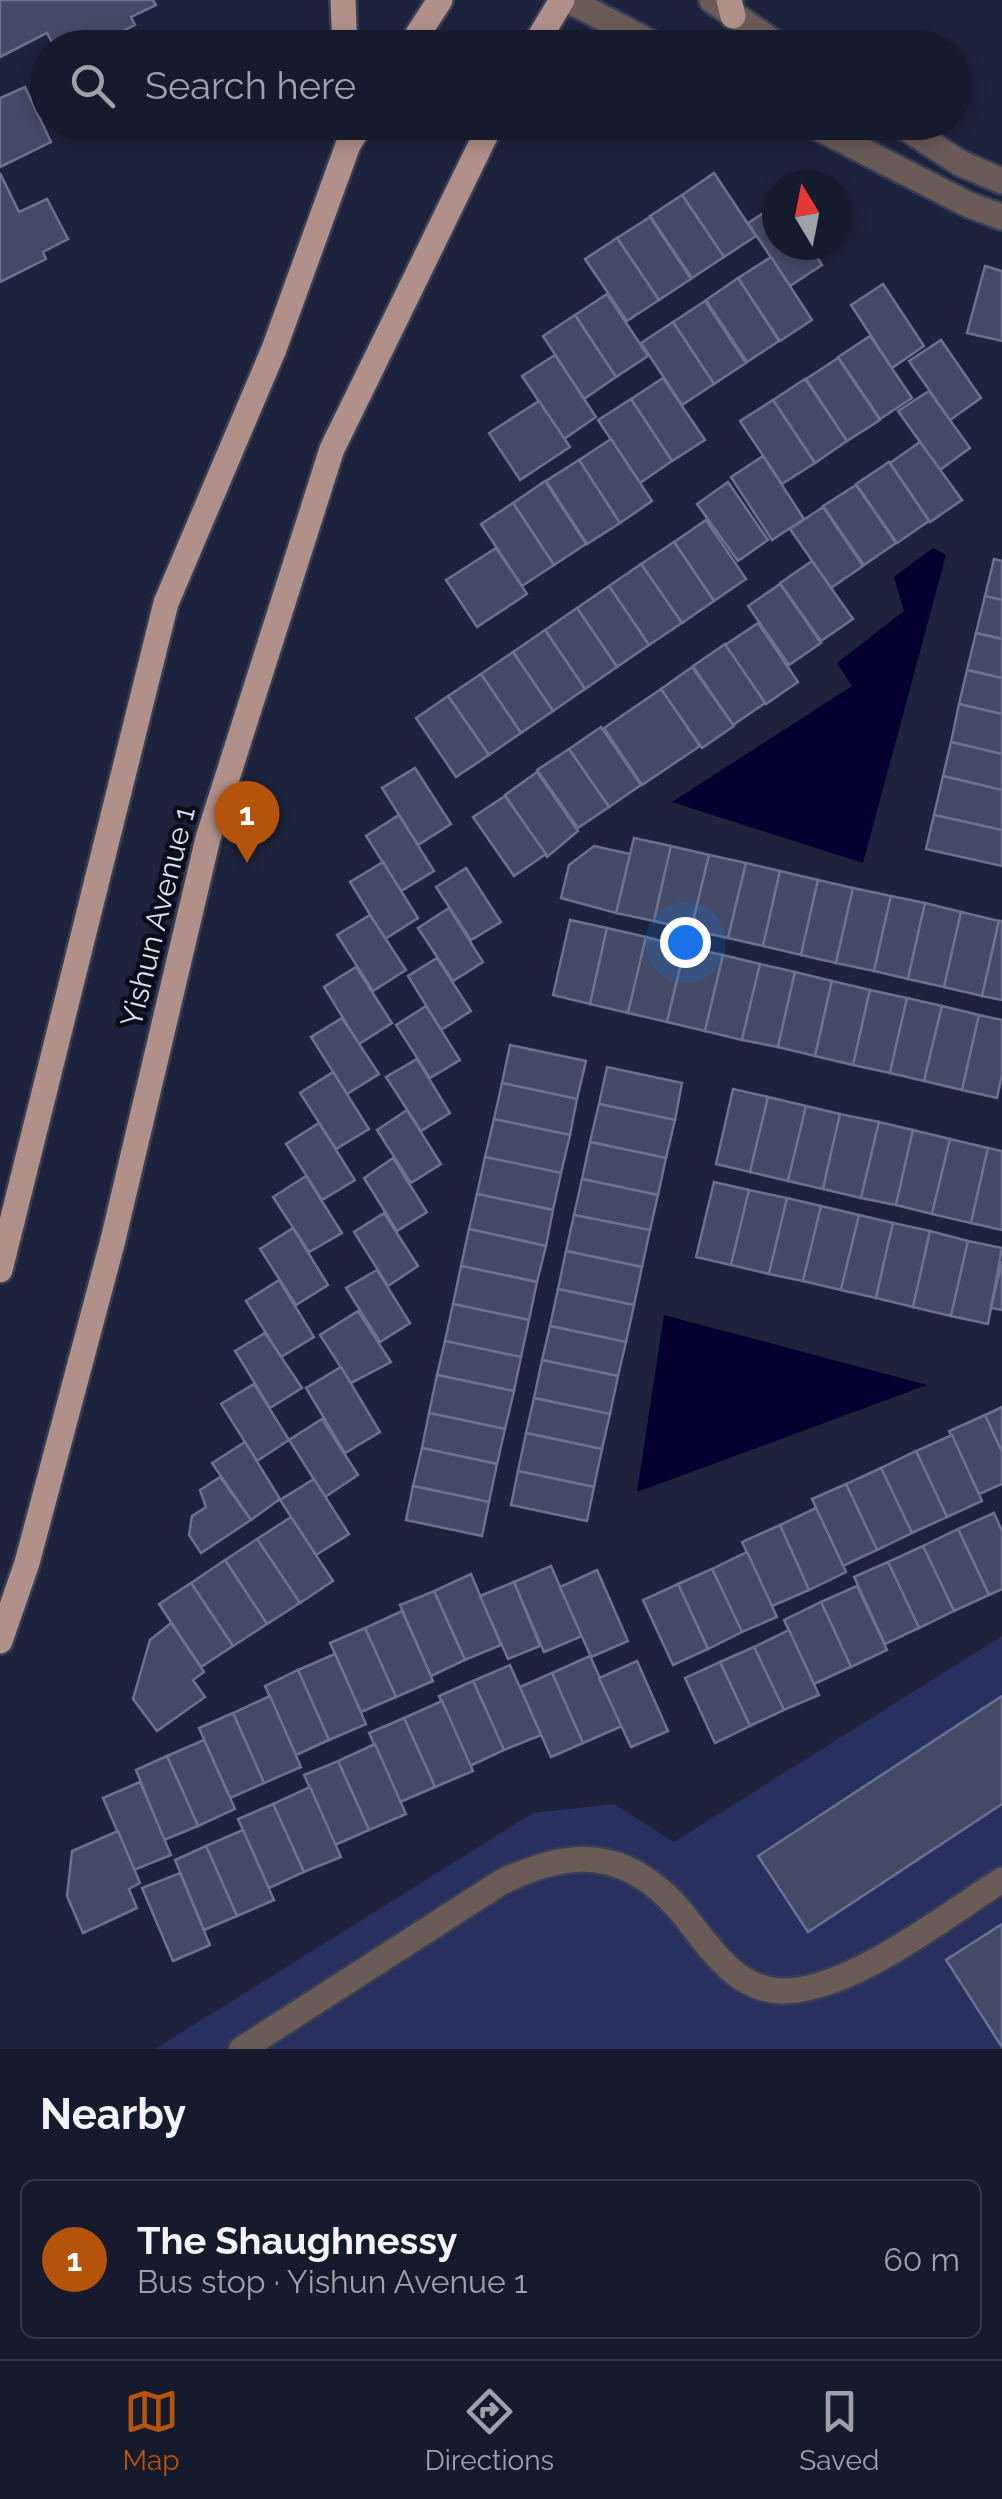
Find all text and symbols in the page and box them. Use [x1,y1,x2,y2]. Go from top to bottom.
search box [30,30,972,140]
icon: search [65,58,120,113]
text: Search here [145,63,356,108]
north arrow [762,170,852,260]
pin: 1 [214,780,280,863]
street label: Yishun Avenue 1 [113,803,202,1031]
your location [660,917,711,968]
text: Nearby [40,2090,186,2139]
text: The Shaughnessy [137,2218,458,2263]
text: 1 [67,2241,82,2278]
text: 60 m [884,2241,960,2278]
text: Bus stop · Yishun Avenue 1 [137,2263,528,2300]
tab: Map [123,2384,180,2477]
tab: Directions [425,2384,554,2477]
tab: Saved [799,2384,879,2477]

